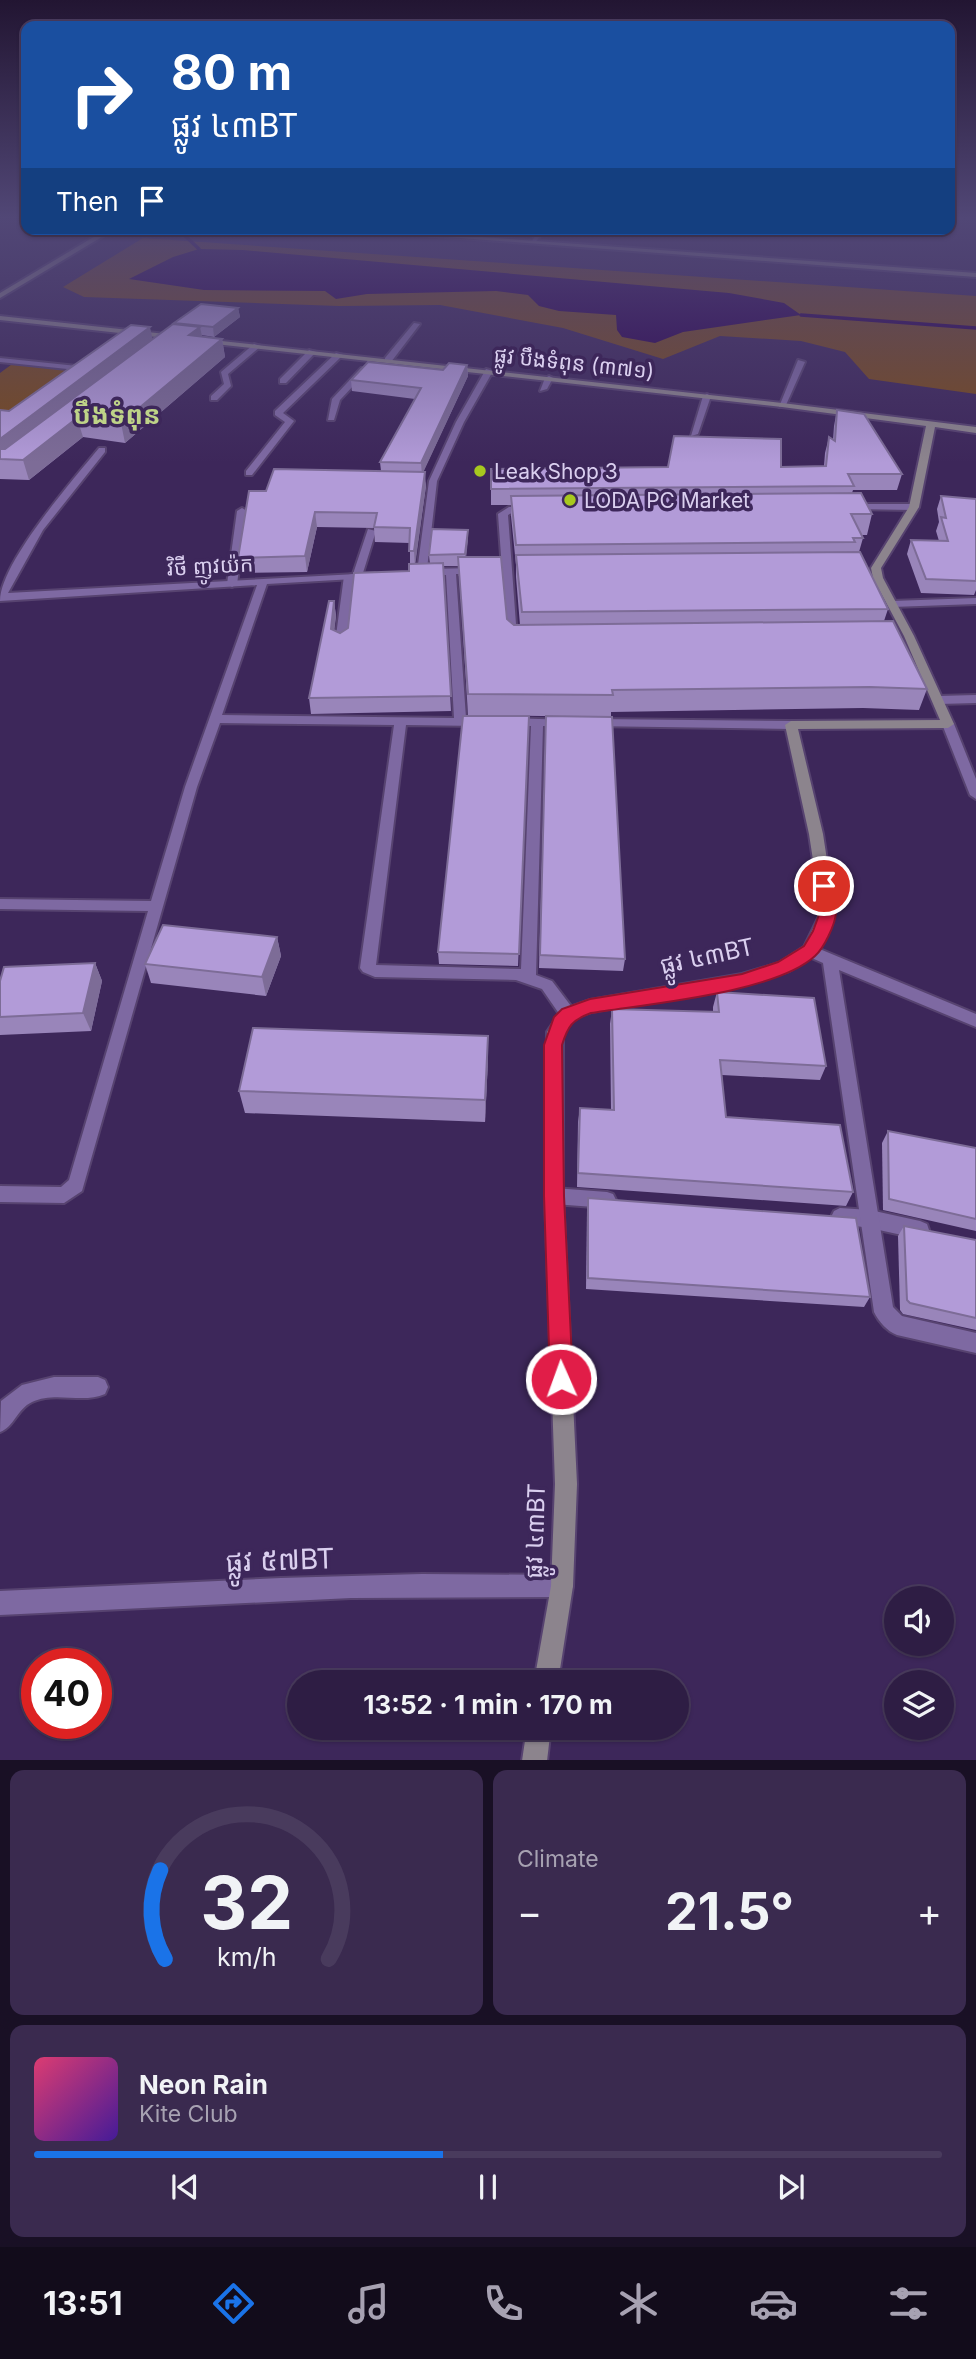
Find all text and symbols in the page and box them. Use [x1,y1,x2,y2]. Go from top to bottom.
text: 80 m [171,43,292,102]
icon: right [56,49,147,140]
text: ផ្លូវ ៤៣BT [171,106,298,145]
icon: arrive [133,182,171,220]
text: Then [56,186,119,217]
street label: ផ្លូវ បឹងទំពុន (៣៧១) [492,342,655,391]
district label: បឹងទំពុន [73,399,161,431]
place label: Leak Shop 3 [494,459,618,484]
marker: Leak Shop 3 [472,463,488,479]
place label: LODA PC Market [584,488,750,513]
marker: LODA PC Market [562,492,578,508]
street label: វិថី ញូវយ៉ក [165,551,254,587]
pin [794,856,854,916]
icon: arrive [805,867,843,905]
street label: ផ្លូវ ៤៣BT [657,932,758,988]
position arrow [524,1342,598,1416]
street label: ផ្លូវ ៤៣BT [519,1483,559,1580]
street label: ផ្លូវ ៥៧BT [225,1541,335,1587]
map controls [884,1586,954,1740]
button: sound [884,1586,954,1656]
speed limit sign: 40 [21,1648,112,1739]
button: layers [884,1670,954,1740]
text: 13:52 · 1 min · 170 m [363,1689,613,1720]
text: Climate [517,1845,599,1873]
text: 32 [200,1858,293,1947]
text: 21.5° [665,1880,794,1943]
text: − [517,1889,542,1935]
text: + [917,1889,942,1935]
text: km/h [217,1941,276,1971]
text: Neon Rain [139,2069,268,2100]
text: Kite Club [139,2100,238,2128]
icon: previous [166,2168,204,2206]
icon: pause [469,2168,507,2206]
icon: next [772,2168,810,2206]
icon: directions [209,2279,258,2328]
icon: music [344,2279,393,2328]
icon: phone [479,2279,528,2328]
icon: climate [614,2279,663,2328]
icon: car [749,2279,798,2328]
icon: filters [884,2279,933,2328]
text: 13:51 [43,2284,122,2323]

